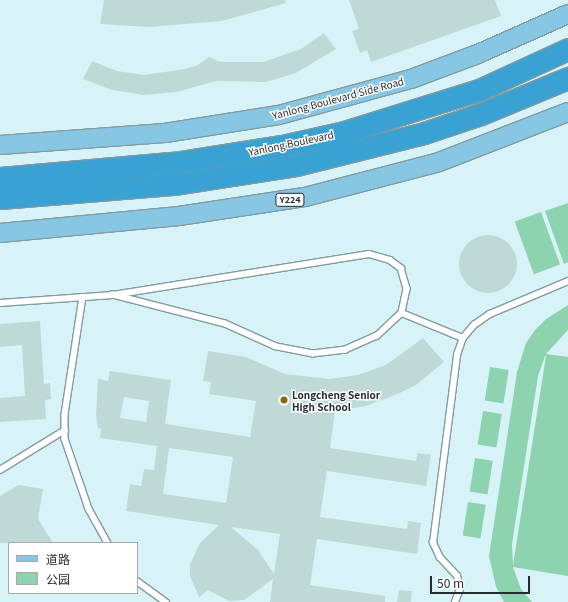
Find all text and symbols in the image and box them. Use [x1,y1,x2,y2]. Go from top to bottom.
street label: Yanlong Boulevard Side Road [271,75,405,121]
street label: Yanlong Boulevard [247,128,335,158]
road number: Y224 [275,193,305,207]
place label: Longcheng Senior High School [292,388,380,412]
marker: Longcheng Senior High School [279,395,289,405]
legend [8,542,138,594]
text: 道路 [46,550,70,567]
scale bar [432,568,532,594]
text: 公园 [46,570,70,587]
text: 50 m [437,574,464,591]

